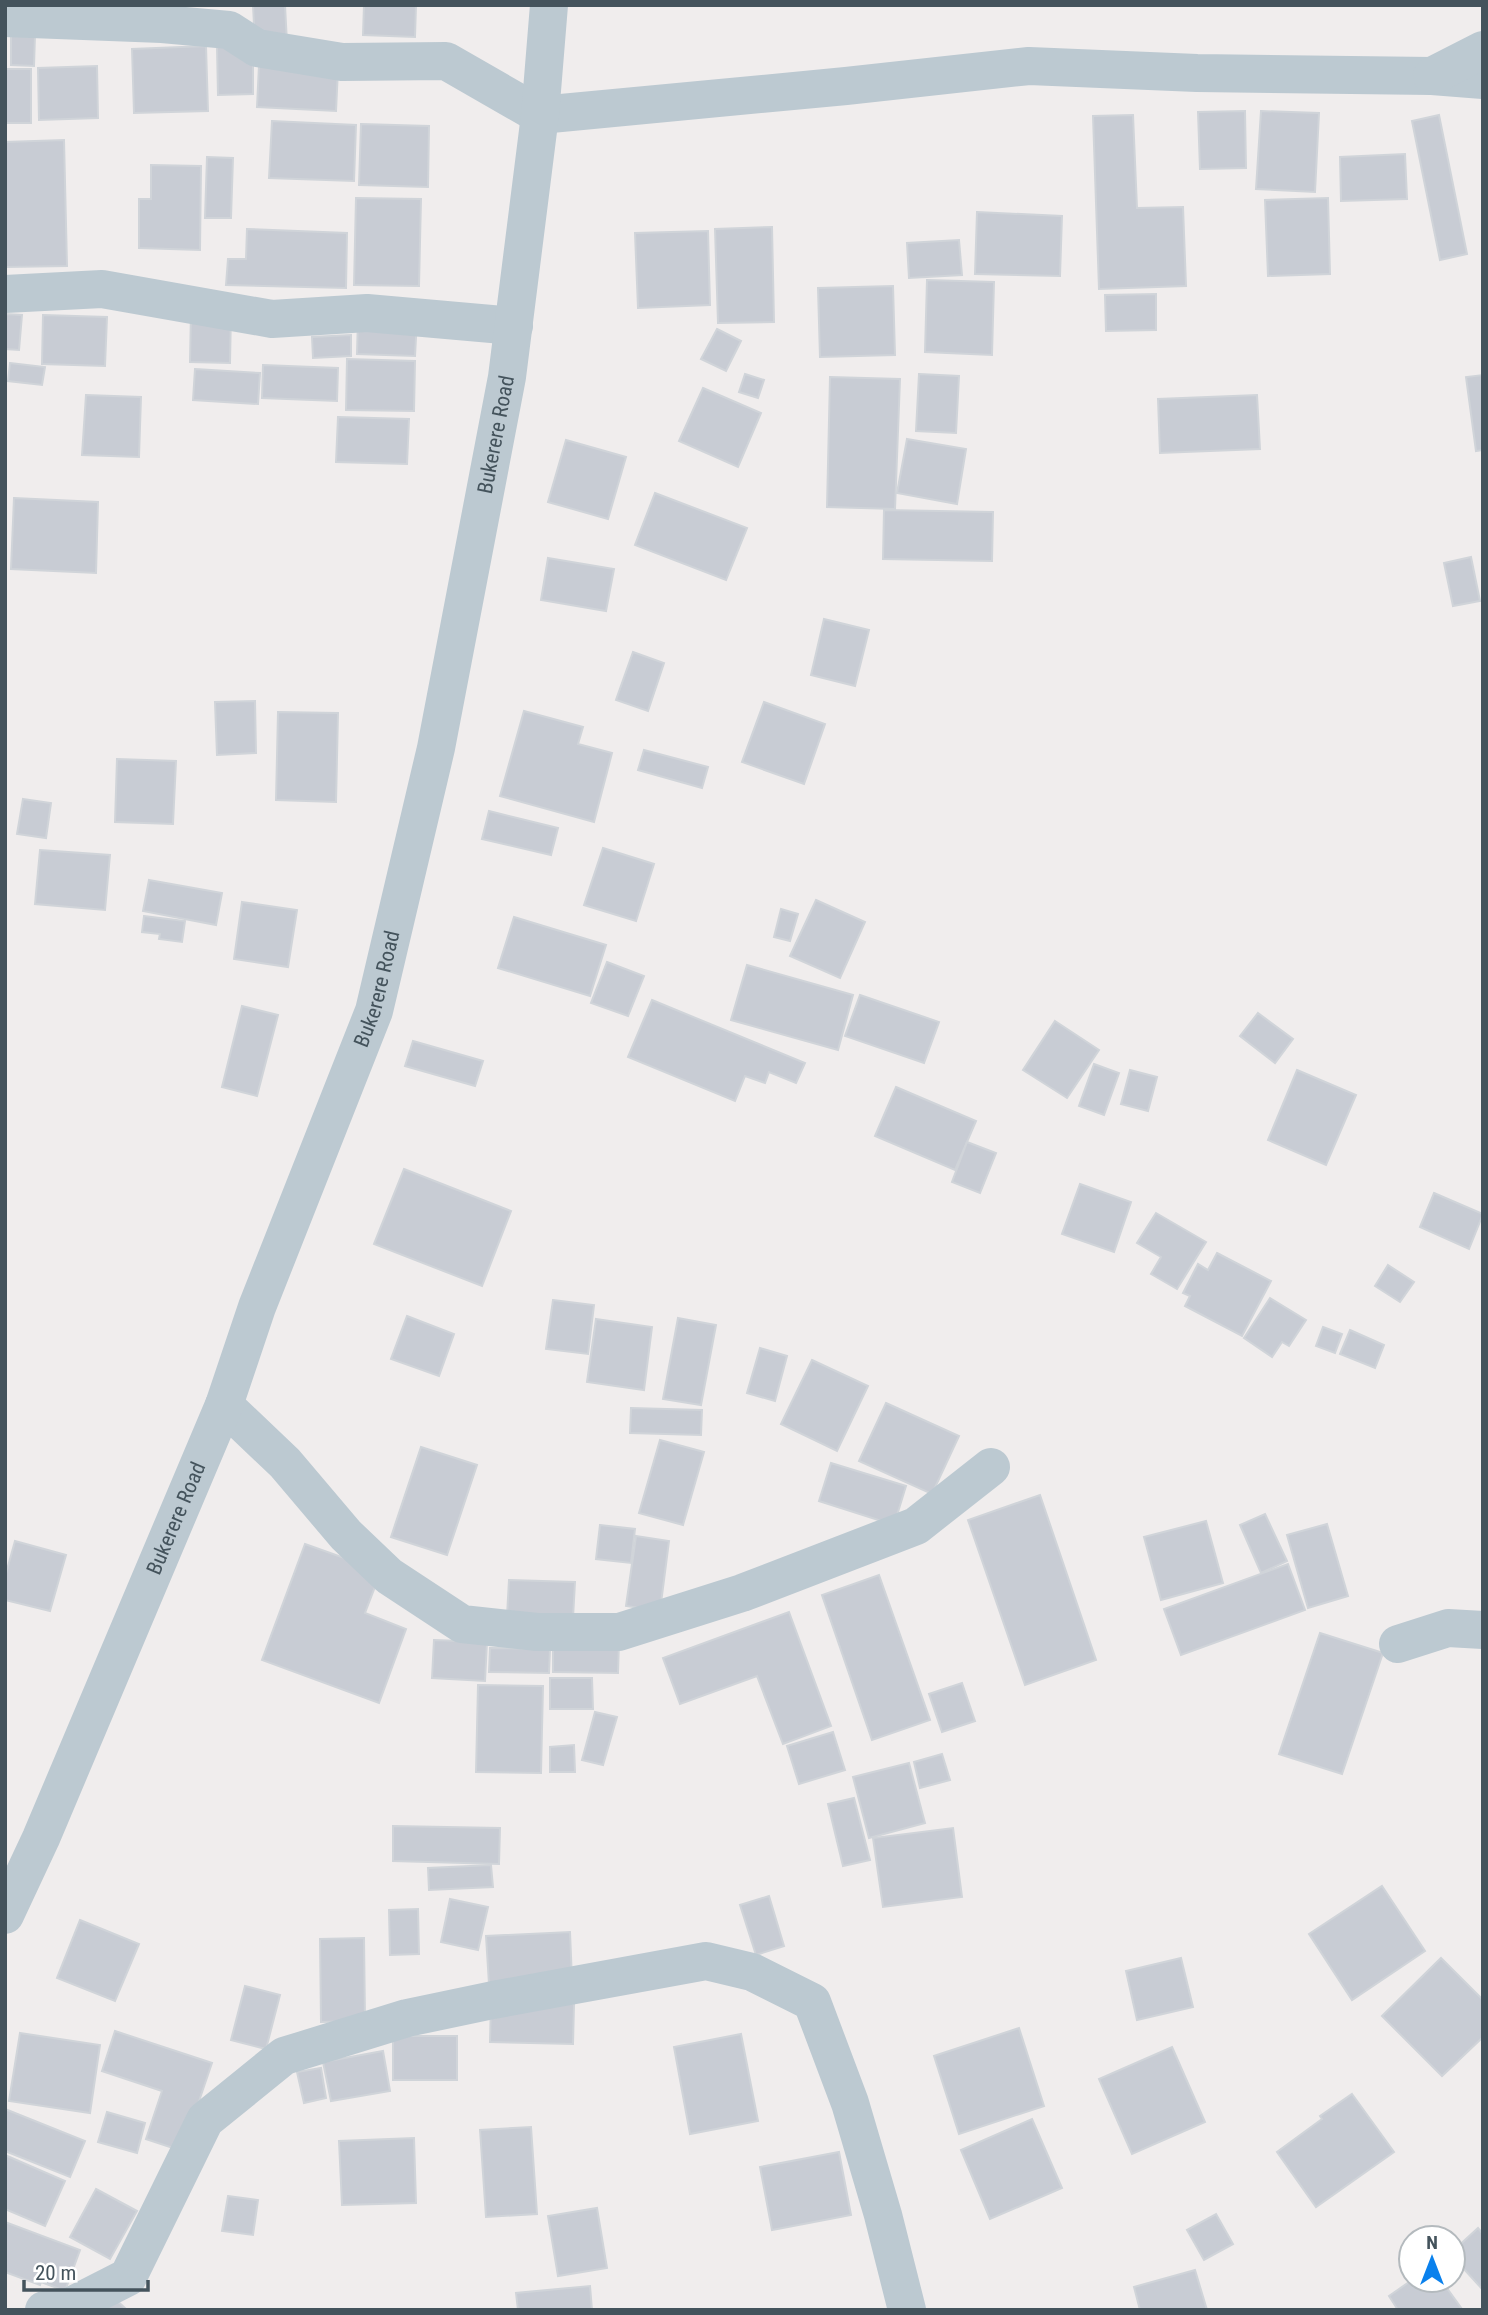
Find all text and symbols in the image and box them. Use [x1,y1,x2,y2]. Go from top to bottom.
street label: Bukerere Road [473,374,519,496]
street label: Bukerere Road [349,928,405,1050]
street label: Bukerere Road [142,1458,210,1578]
north arrow [1397,2224,1467,2294]
text: N [1426,2231,1438,2254]
scale bar [24,2248,149,2292]
text: 20 m [35,2261,76,2285]

